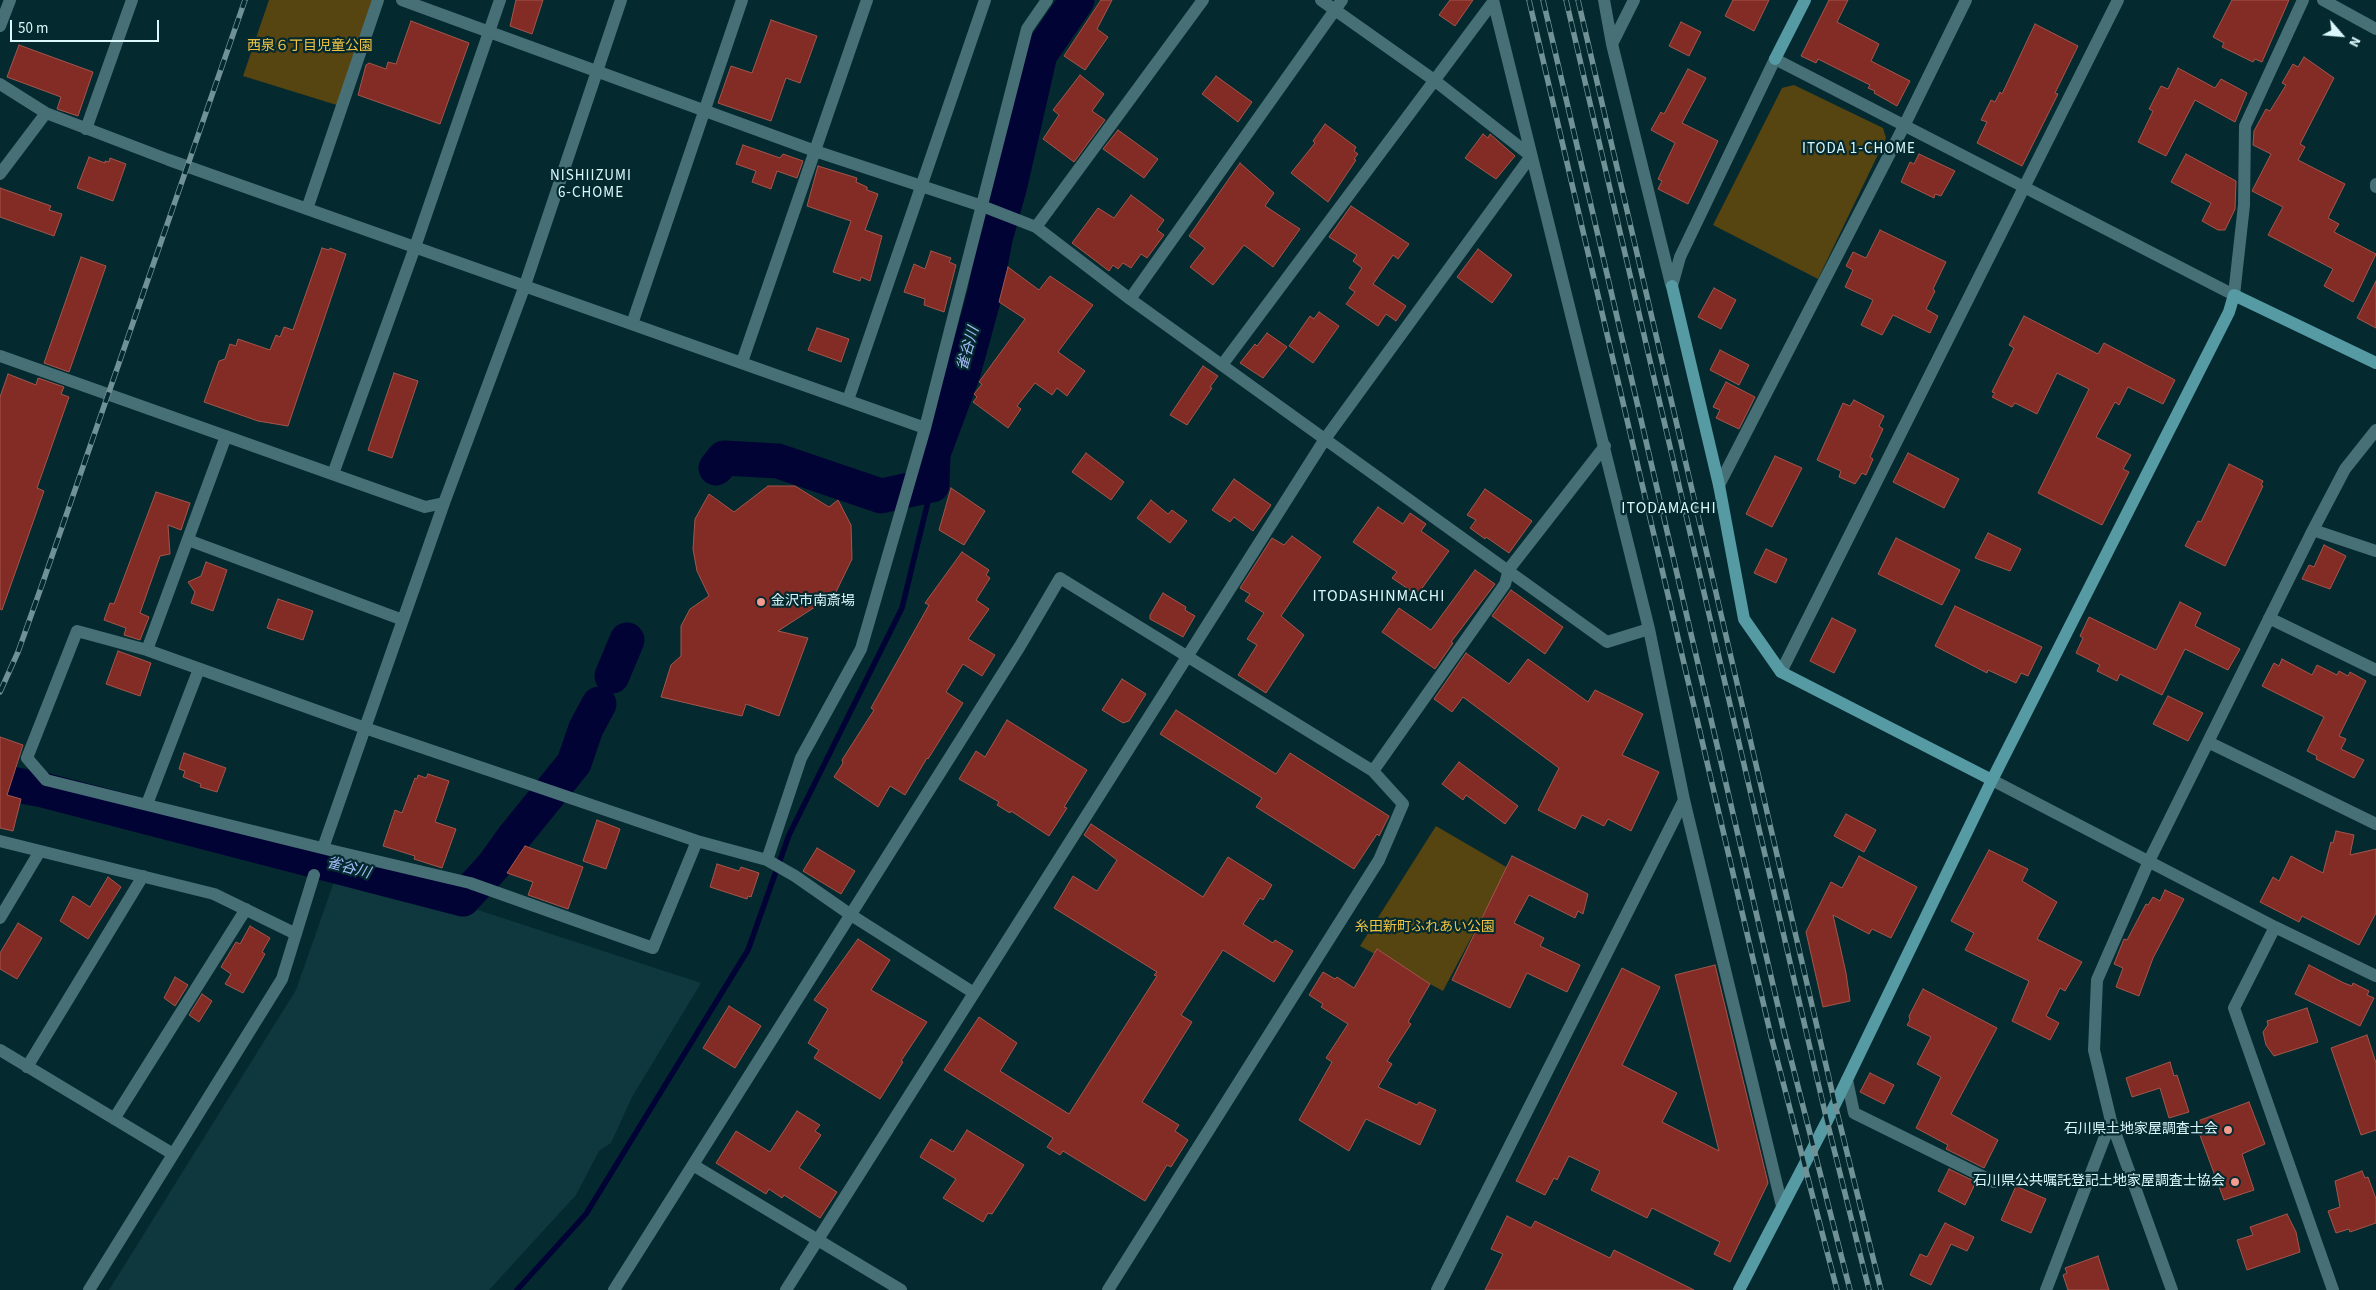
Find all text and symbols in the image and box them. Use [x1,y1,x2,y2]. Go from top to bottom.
scale bar [12,10,161,42]
north arrow [2316,10,2366,60]
text: 50 m [18,18,48,39]
text: N [2343,33,2365,50]
park label: 西泉６丁目児童公園 [247,39,373,55]
district label: ITODA 1-CHOME [1800,141,1918,159]
district label: NISHIIZUMI 6-CHOME [549,168,633,203]
water label: 雀谷川 [954,325,984,373]
district label: ITODAMACHI [1620,499,1718,519]
district label: ITODASHINMACHI [1311,587,1447,607]
place label: 金沢市南斎場 [771,594,855,610]
marker: 金沢市南斎場 [755,596,767,608]
water label: 雀谷川 [324,854,372,884]
park label: 糸田新町ふれあい公園 [1355,920,1495,936]
place label: 石川県土地家屋調査士会 [2064,1122,2218,1138]
marker: 石川県土地家屋調査士会 [2222,1124,2234,1136]
place label: 石川県公共嘱託登記土地家屋調査士協会 [1973,1174,2225,1190]
marker: 石川県公共嘱託登記土地家屋調査士協会 [2229,1176,2241,1188]

